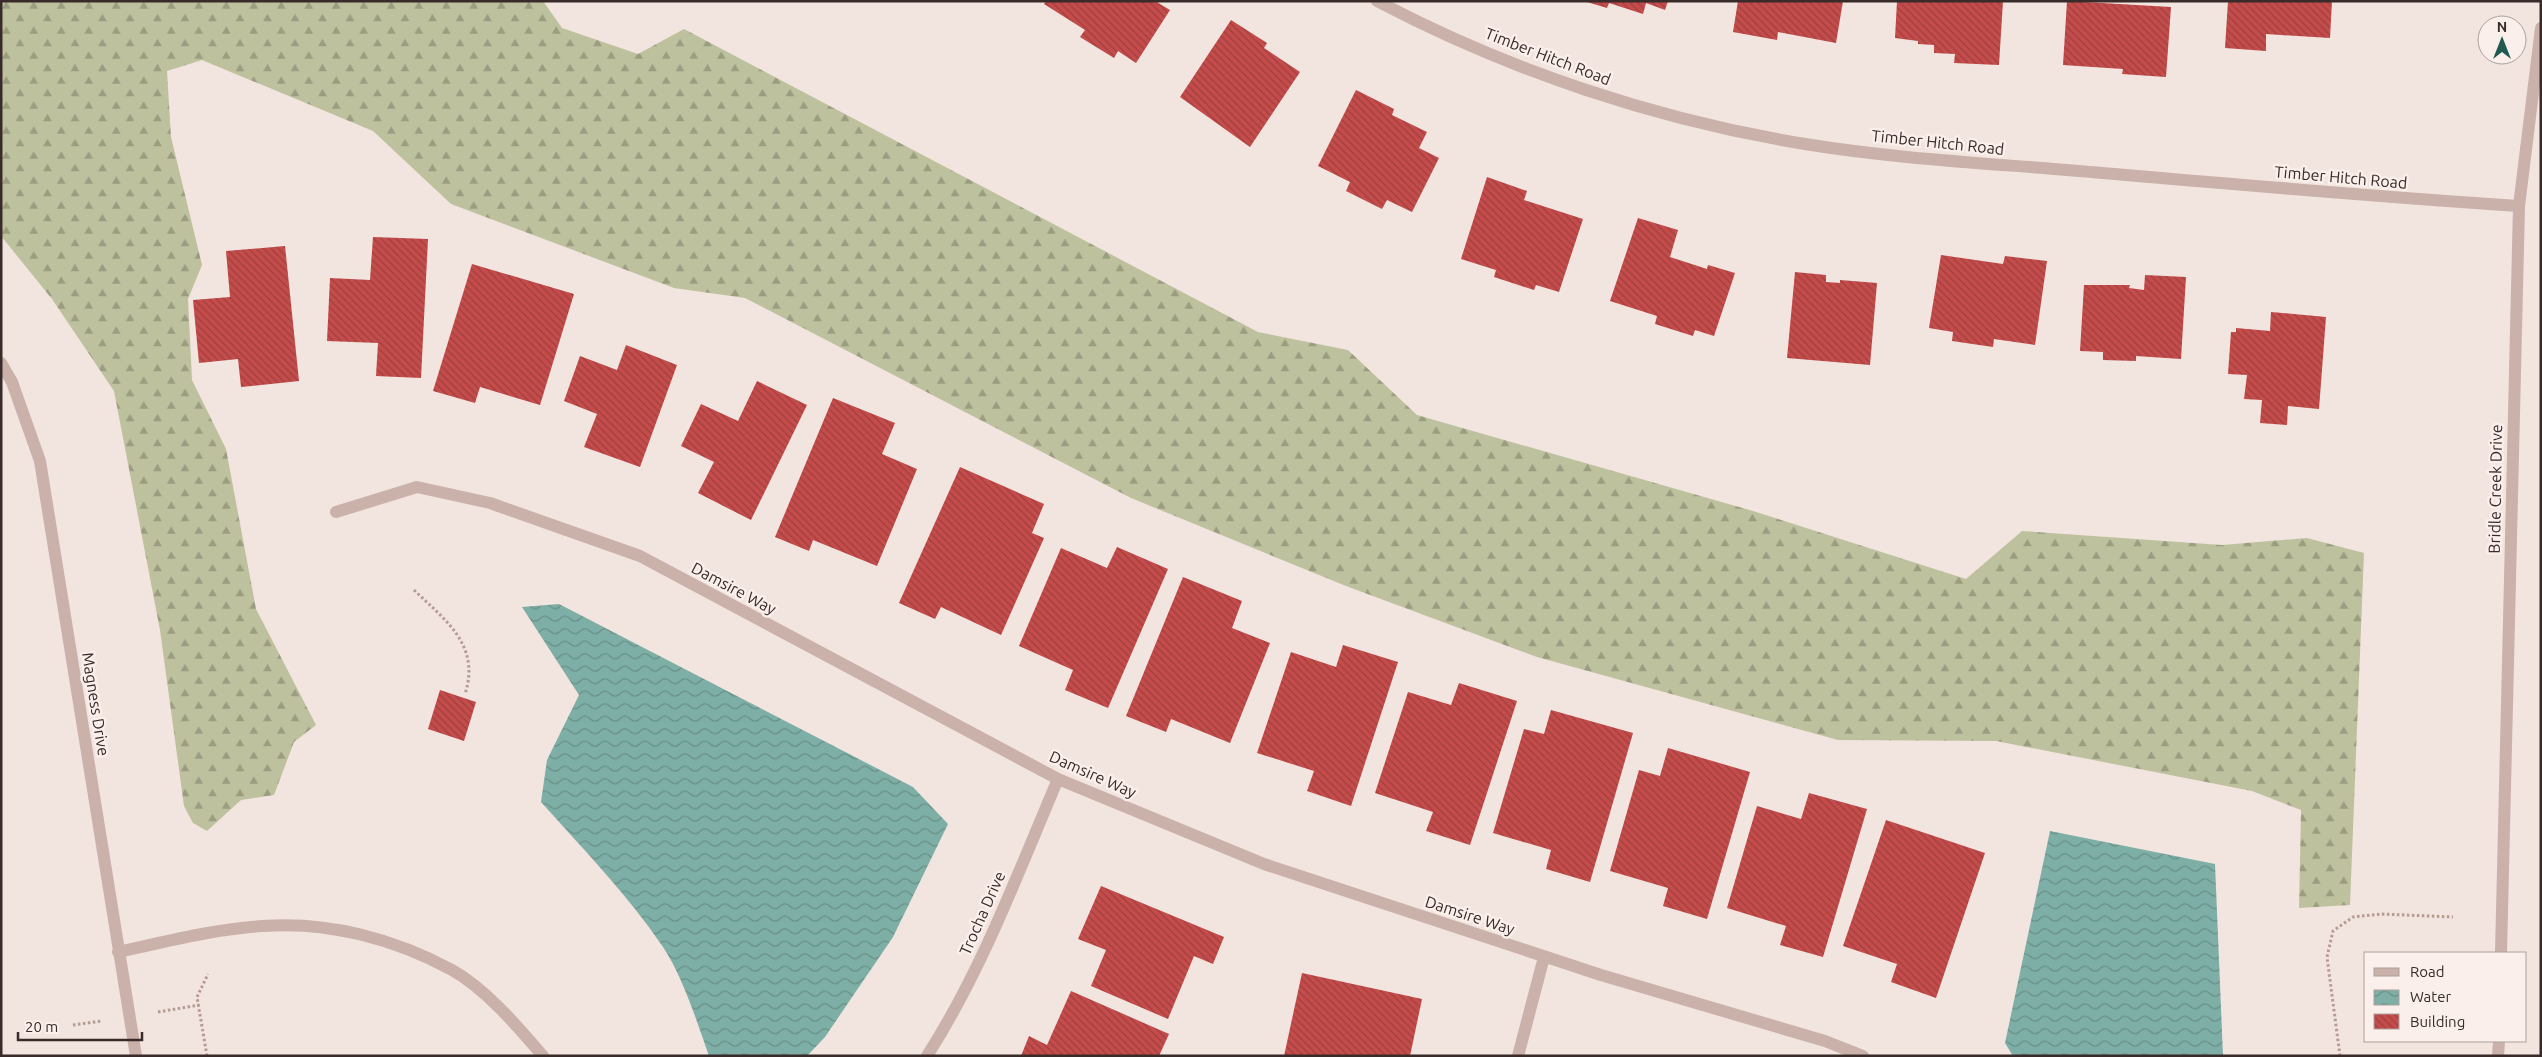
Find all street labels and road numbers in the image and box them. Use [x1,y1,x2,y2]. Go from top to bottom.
street label: Timber Hitch Road [1483,24,1613,88]
street label: Timber Hitch Road [1871,126,2005,158]
street label: Timber Hitch Road [2274,162,2408,192]
street label: Bridle Creek Drive [2485,424,2505,554]
street label: Damsire Way [689,558,780,618]
street label: Magness Drive [79,651,113,757]
street label: Damsire Way [1047,747,1139,801]
street label: Trocha Drive [955,868,1009,958]
street label: Damsire Way [1423,892,1517,938]

